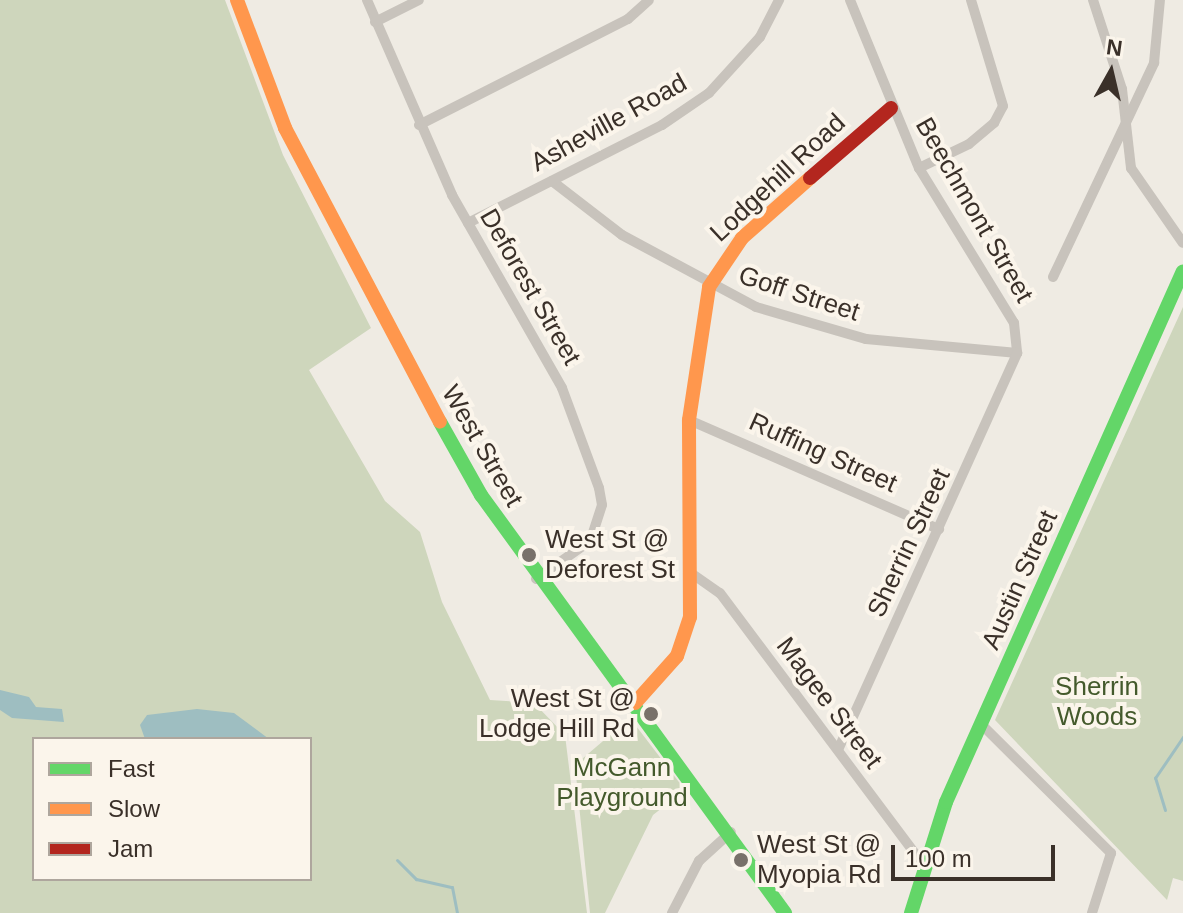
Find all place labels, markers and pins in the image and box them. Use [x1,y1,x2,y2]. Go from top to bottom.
place label: West St @ Deforest St [545,524,675,586]
marker: West St @ Deforest St [520,546,538,564]
place label: West St @ Lodge Hill Rd [479,683,635,744]
marker: West St @ Lodge Hill Rd [642,705,660,723]
place label: West St @ Myopia Rd [757,829,881,890]
marker: West St @ Myopia Rd [732,851,750,869]

